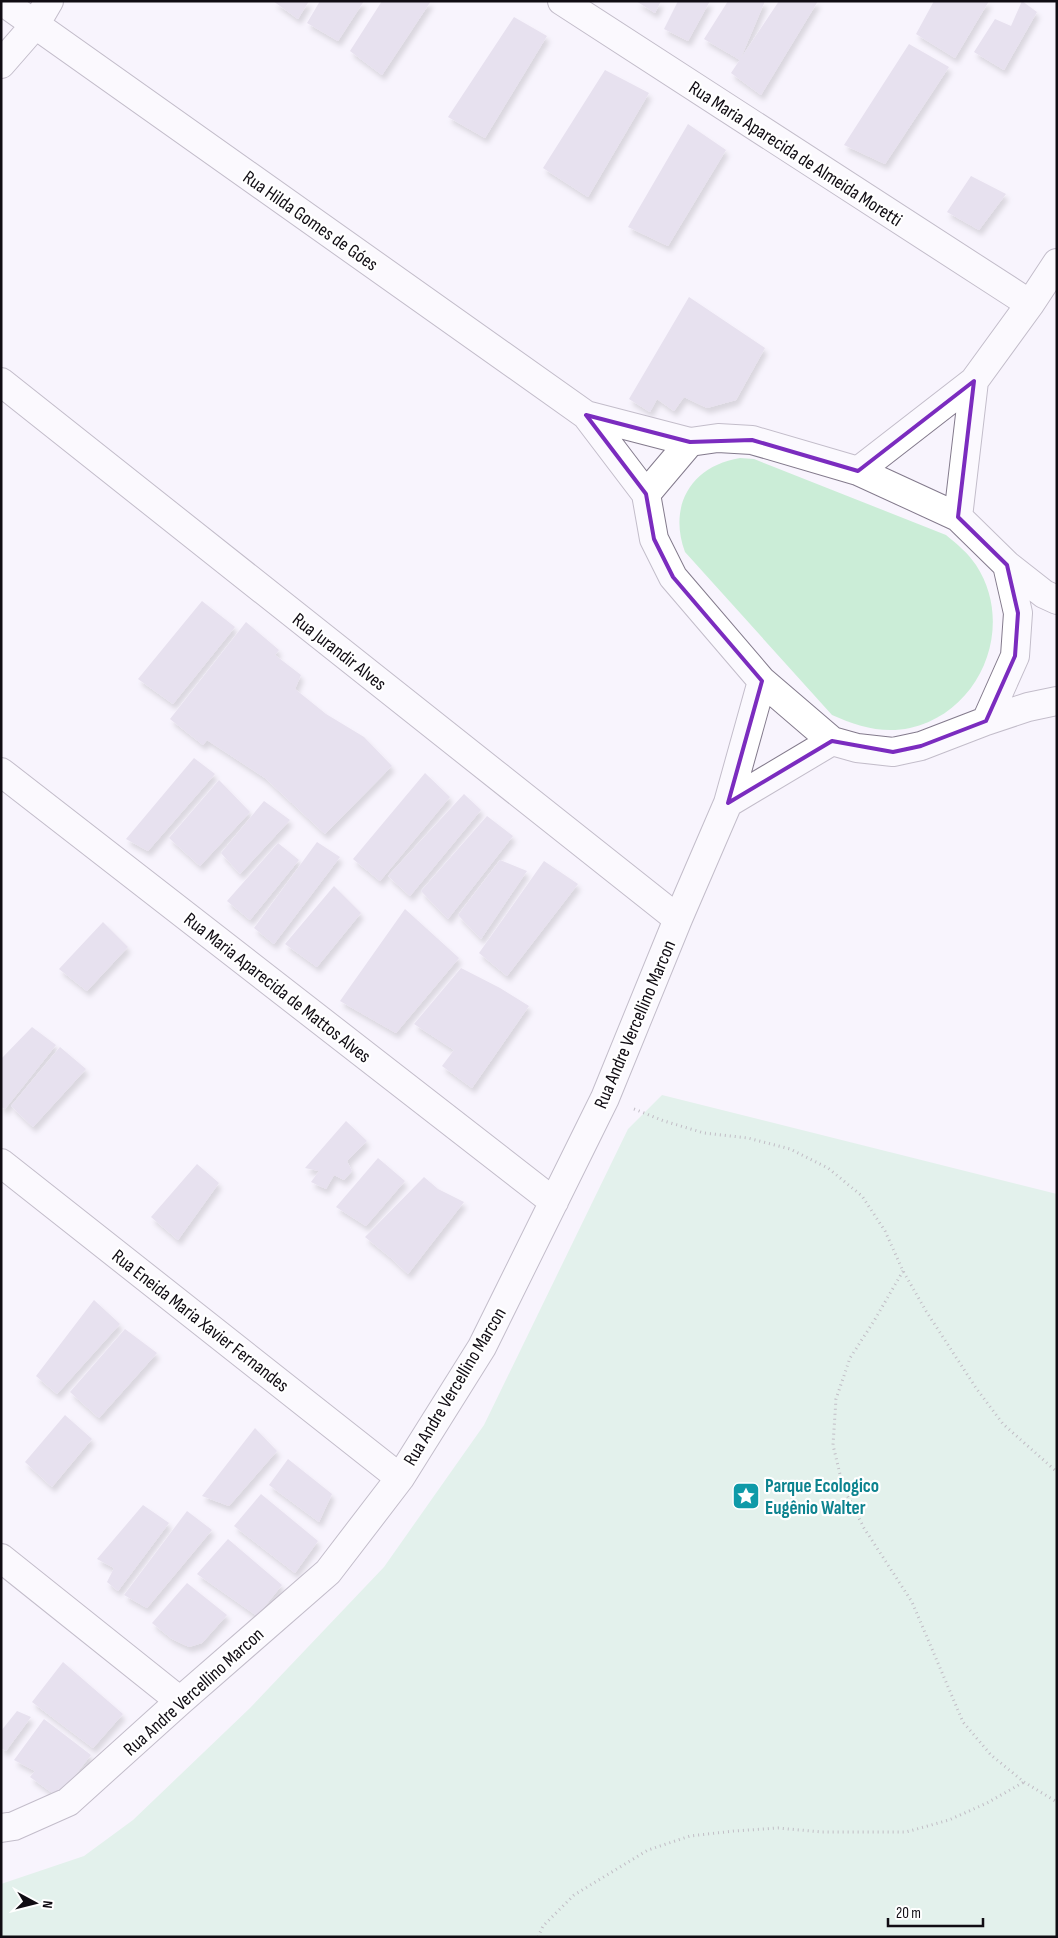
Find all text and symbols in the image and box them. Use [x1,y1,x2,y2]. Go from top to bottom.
street label: Rua Maria Aparecida de Almeida Moretti [684,77,906,232]
street label: Rua Hilda Gomes de Góes [238,166,382,277]
street label: Rua Jurandir Alves [287,608,391,696]
street label: Rua Maria Aparecida de Mattos Alves [179,908,375,1068]
street label: Rua Andre Vercellino Marcon [590,937,681,1112]
street label: Rua Eneida Maria Xavier Fernandes [107,1245,293,1398]
street label: Rua Andre Vercellino Marcon [399,1303,512,1470]
place label: Parque Ecologico Eugênio Walter [765,1475,879,1520]
place icon: Parque Ecologico Eugênio Walter [731,1481,761,1511]
street label: Rua Andre Vercellino Marcon [119,1623,269,1761]
north arrow [10,1878,60,1928]
scale bar [888,1896,983,1928]
text: N [39,1900,56,1909]
text: 20 m [896,1904,921,1923]

